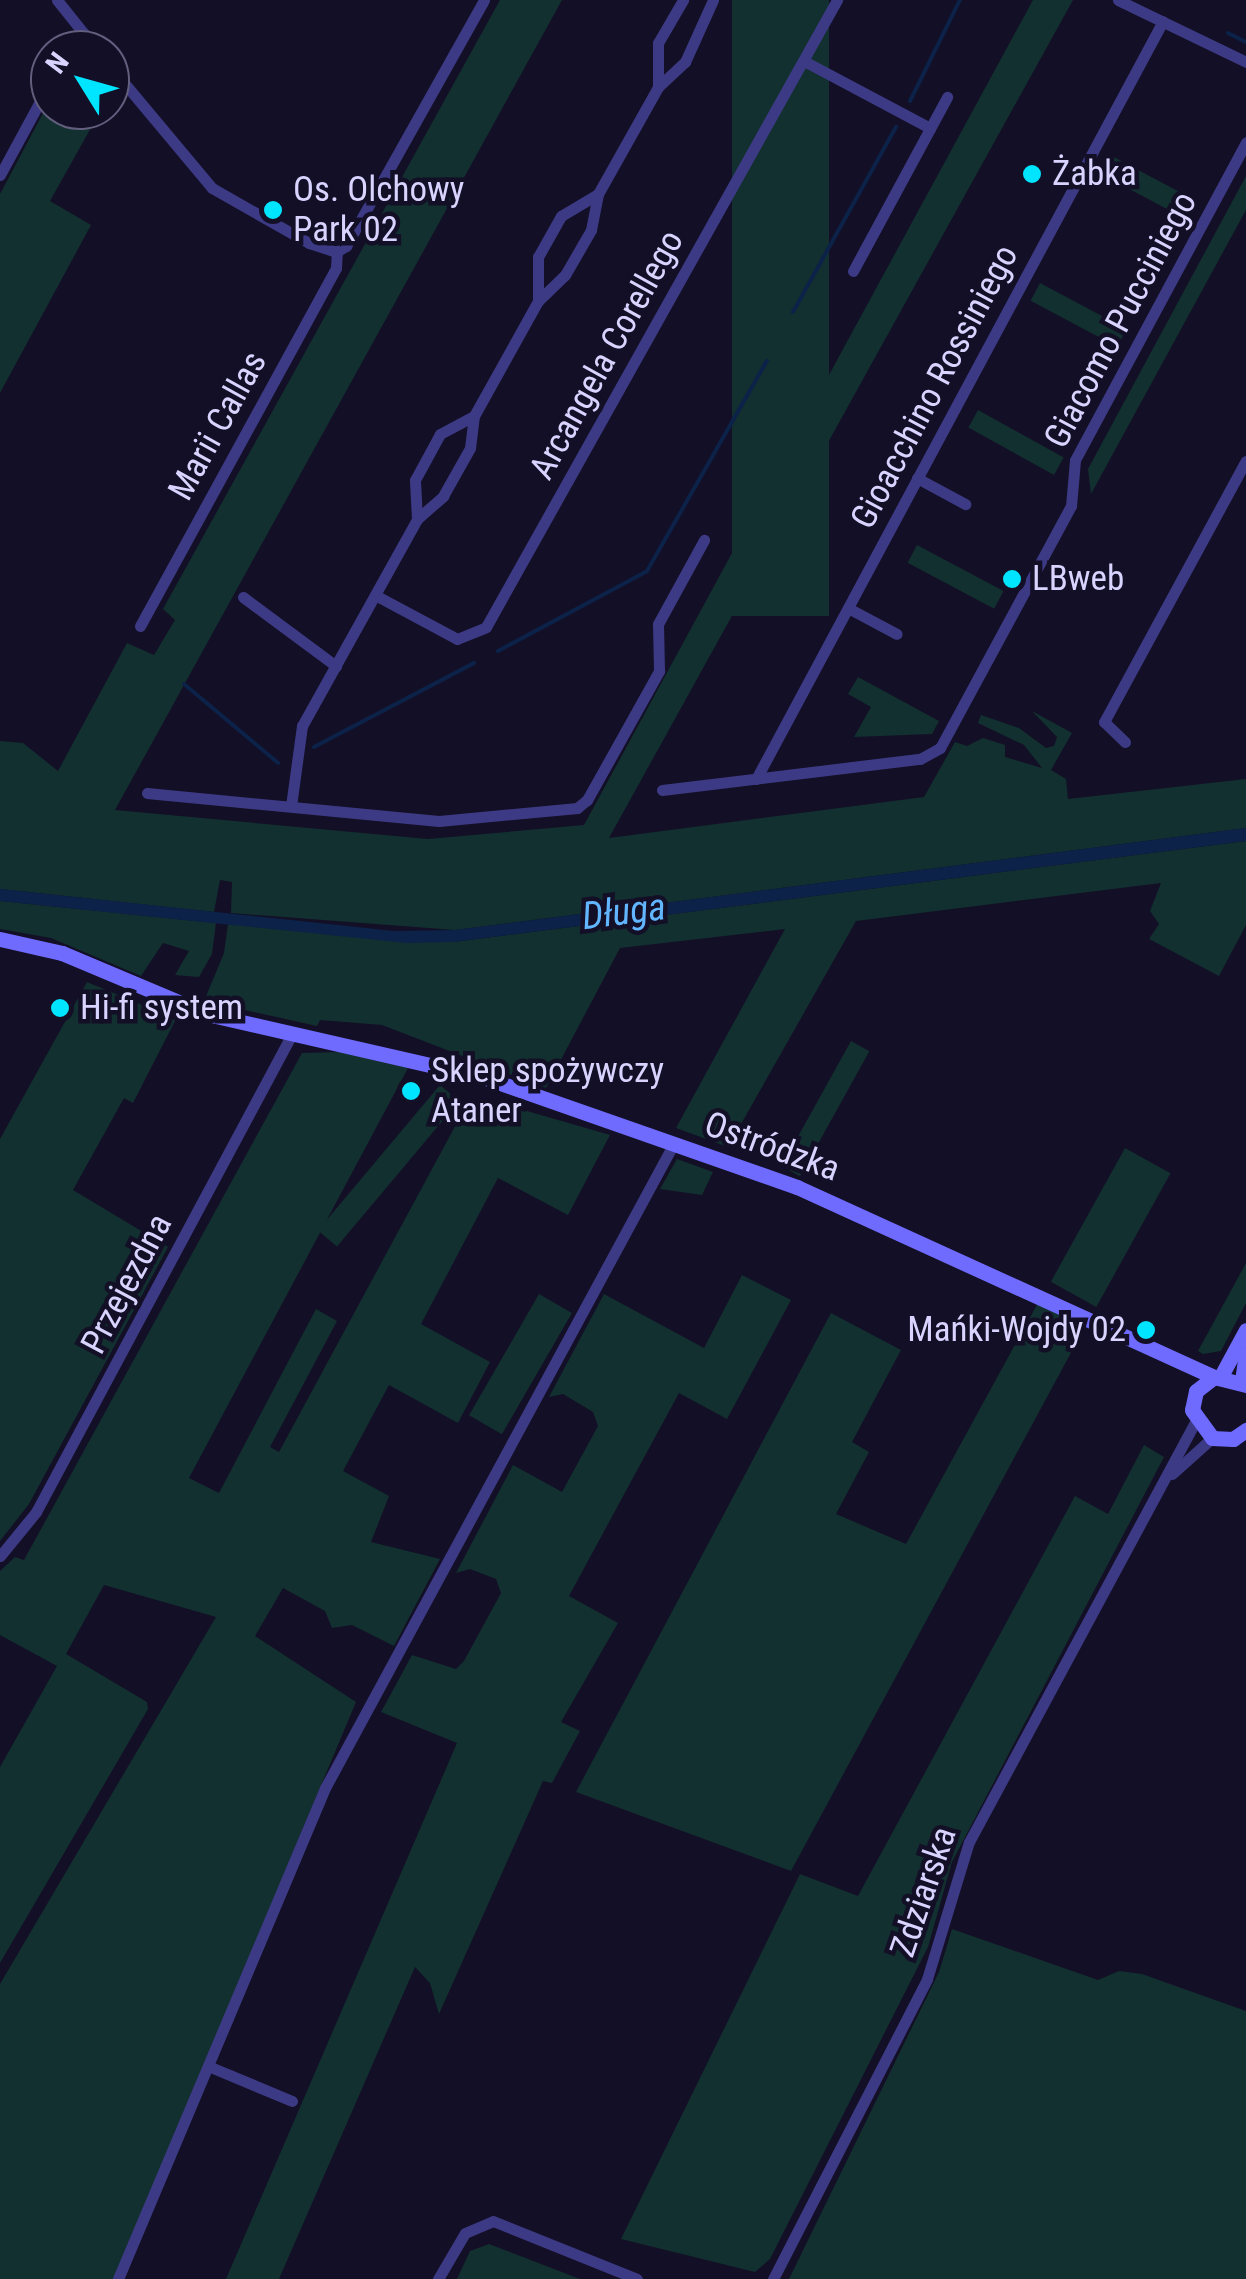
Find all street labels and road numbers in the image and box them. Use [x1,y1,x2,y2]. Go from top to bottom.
street label: Giacomo Pucciniego [1036,185,1206,455]
street label: Arcangela Corellego [521,223,693,487]
street label: Gioacchino Rossiniego [842,238,1028,536]
street label: Marii Callas [160,344,276,508]
street label: Ostródzka [699,1103,845,1191]
street label: Przejezdna [73,1207,181,1361]
street label: Zdziarska [882,1822,966,1962]

